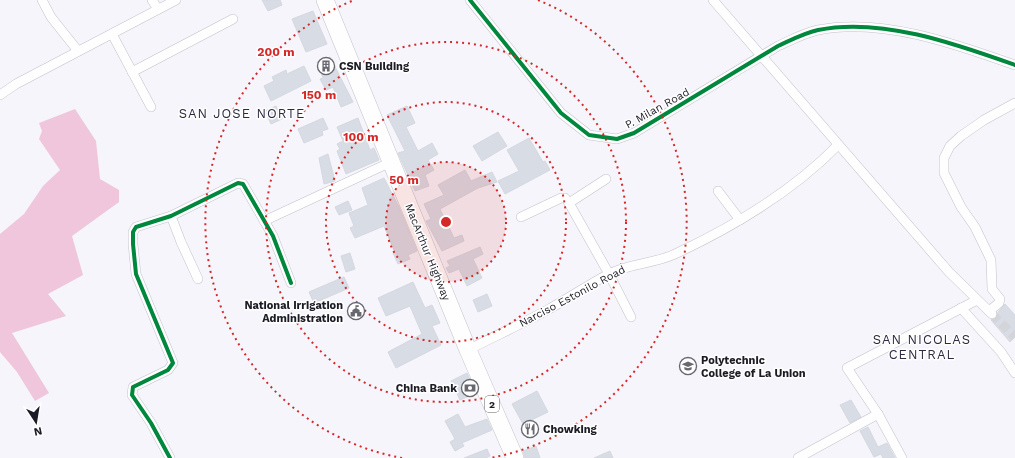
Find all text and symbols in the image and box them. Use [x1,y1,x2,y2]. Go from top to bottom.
text: 200 m [257,45,295,59]
building icon: CSN Building [316,56,336,76]
place label: CSN Building [339,60,410,73]
street label: P. Milan Road [623,85,692,131]
text: 150 m [302,88,336,102]
district label: SAN JOSE NORTE [179,106,305,121]
text: 100 m [343,130,379,144]
text: 50 m [389,173,419,187]
street label: MacArthur Highway [402,202,453,303]
centre of rings [439,215,453,229]
street label: Narciso Estonilo Road [517,263,627,330]
place label: National Irrigation Administration [244,299,343,325]
public building icon: National Irrigation Administration [346,301,366,321]
district label: SAN NICOLAS CENTRAL [873,332,971,362]
place label: Polytechnic College of La Union [701,354,806,380]
school or university icon: Polytechnic College of La Union [678,356,698,376]
bank icon: China Bank [460,378,480,398]
place label: China Bank [396,382,457,395]
road number: 2 [485,396,499,412]
north arrow [16,402,56,442]
restaurant icon: Chowking [520,419,540,439]
place label: Chowking [543,423,598,436]
text: N [33,424,43,438]

